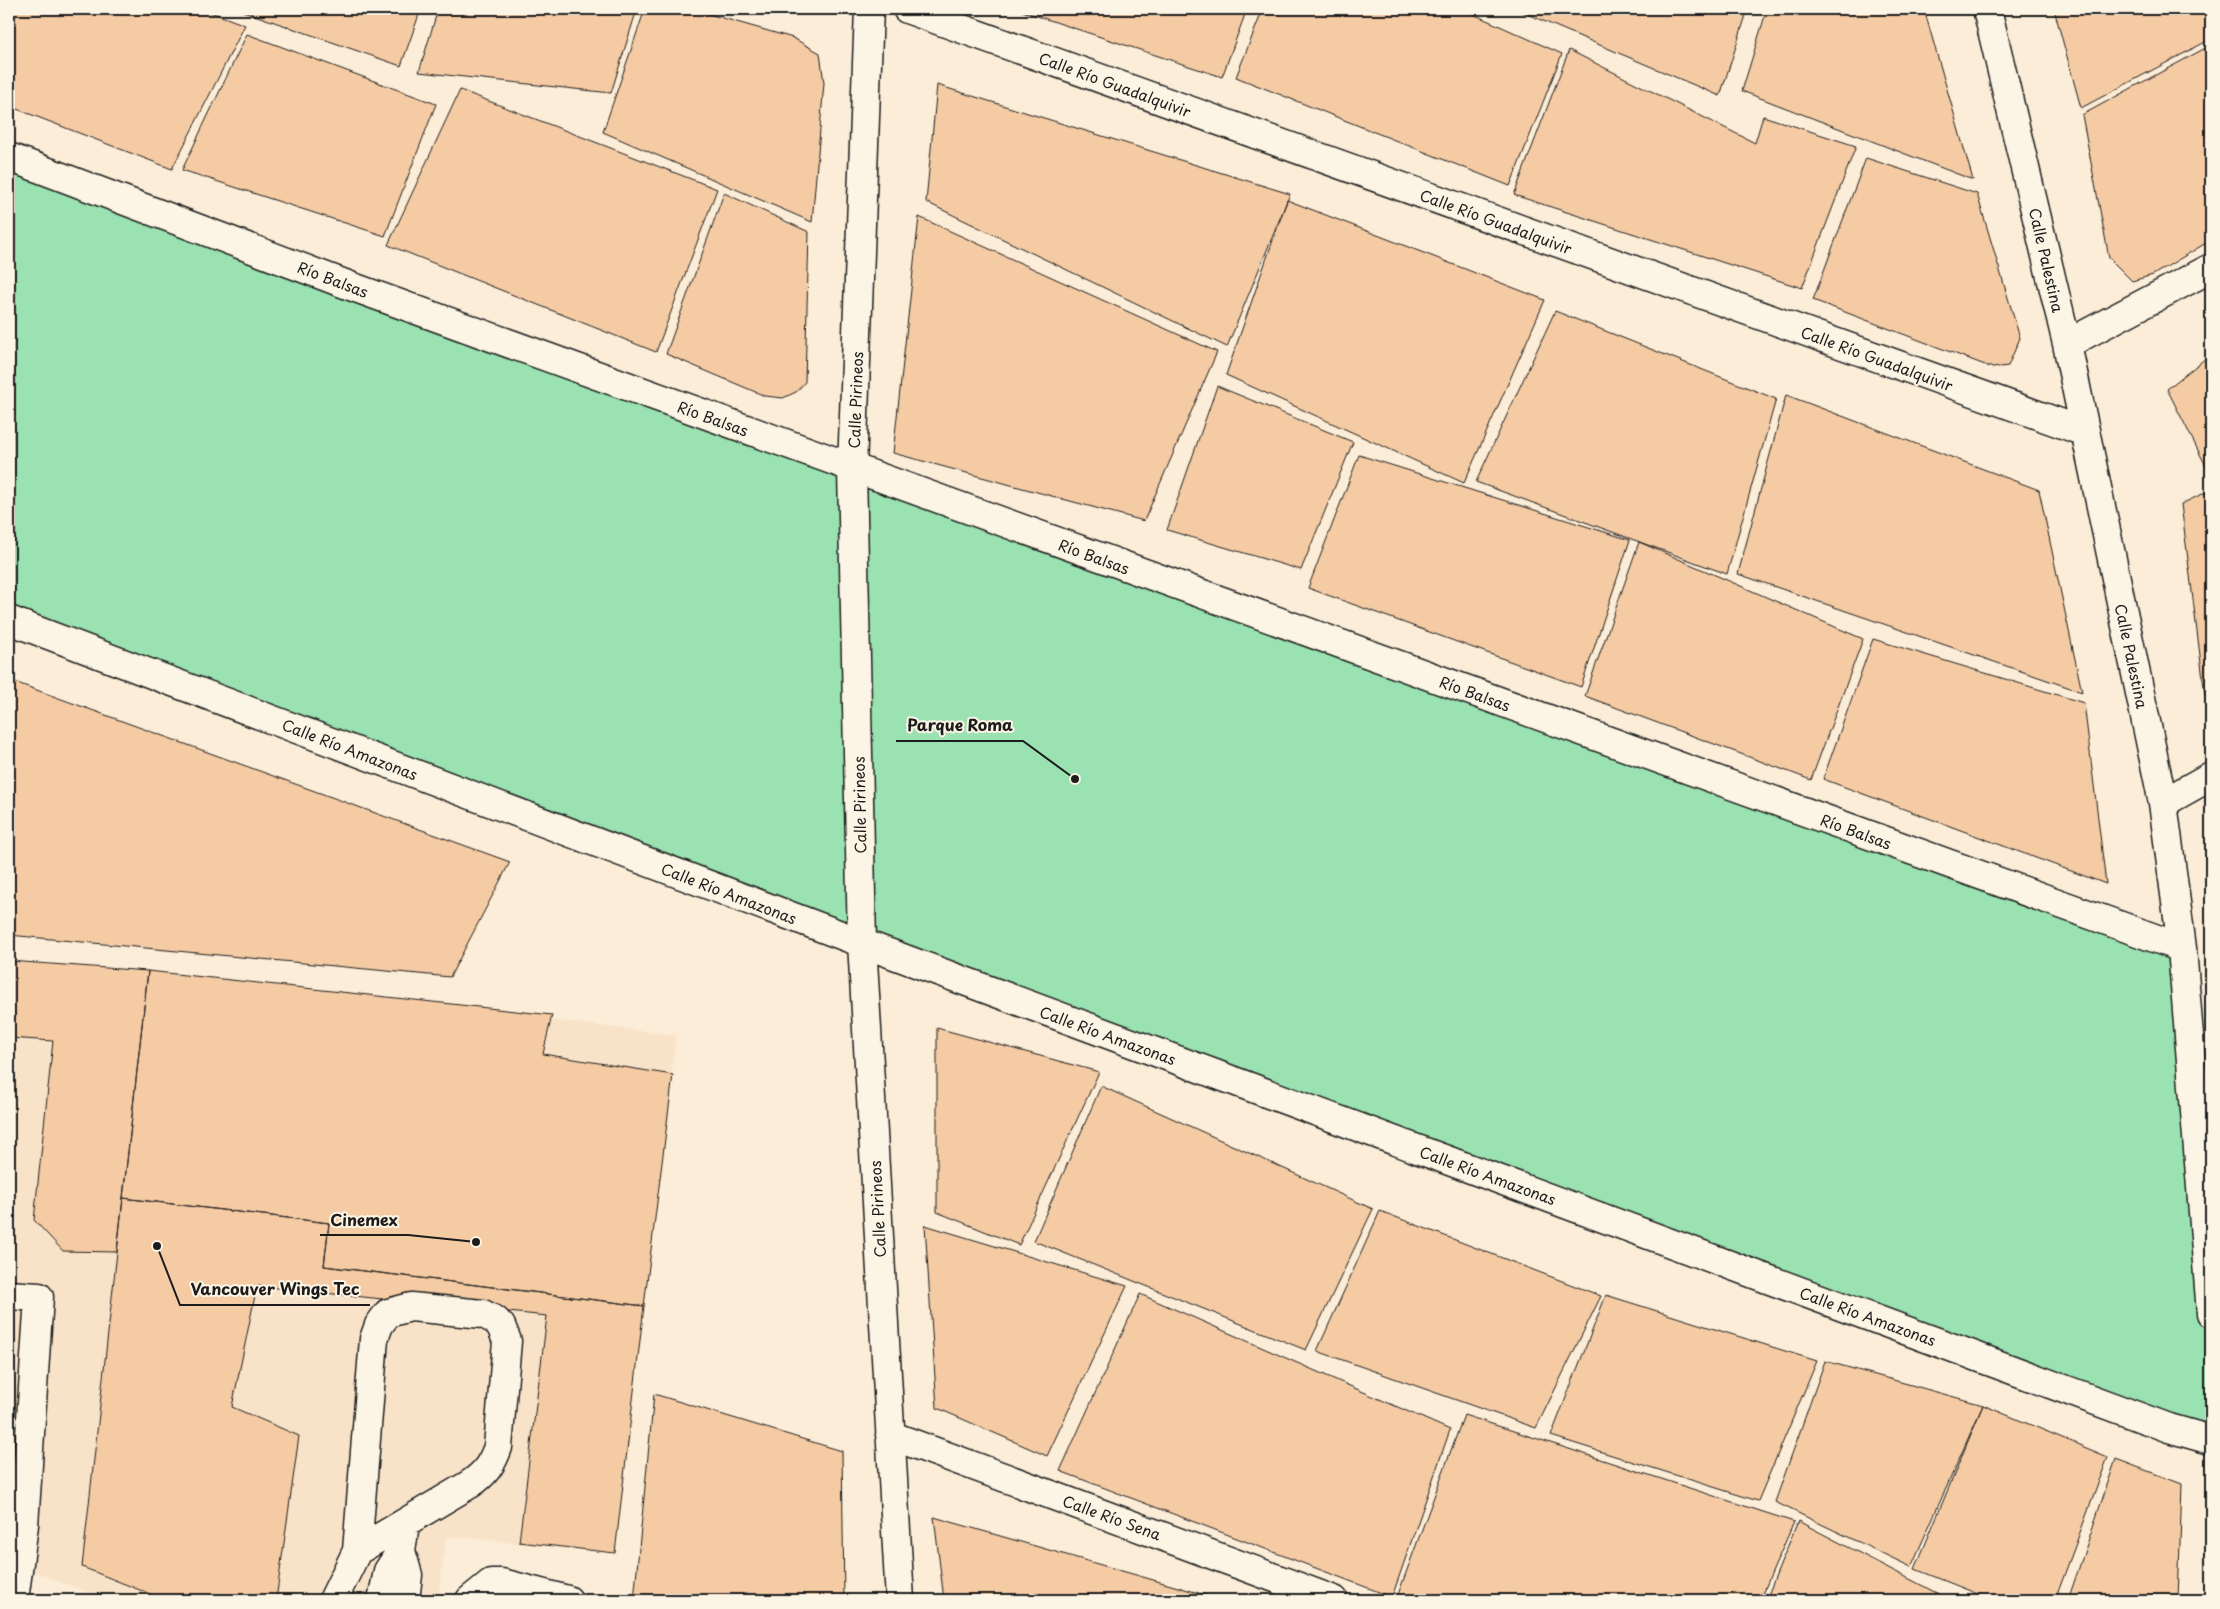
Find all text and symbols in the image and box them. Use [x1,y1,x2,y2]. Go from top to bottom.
street label: Calle Río Guadalquivir [1036,46,1194,122]
street label: Calle Río Guadalquivir [1417,183,1575,259]
street label: Calle Palestina [2024,206,2070,315]
street label: Río Balsas [294,255,372,303]
street label: Calle Río Guadalquivir [1798,320,1956,396]
street label: Calle Pirineos [842,351,868,449]
street label: Río Balsas [674,395,752,442]
street label: Río Balsas [1055,533,1133,580]
street label: Calle Palestina [2110,602,2154,711]
street label: Río Balsas [1436,670,1514,717]
callout: Parque Roma [896,710,1023,741]
text: Parque Roma [907,712,1013,736]
street label: Calle Río Amazonas [279,713,421,785]
street label: Calle Pirineos [847,756,871,854]
street label: Río Balsas [1817,808,1895,855]
street label: Calle Río Amazonas [658,857,800,929]
street label: Calle Río Amazonas [1037,1000,1179,1070]
street label: Calle Río Amazonas [1417,1140,1559,1210]
street label: Calle Pirineos [863,1160,891,1258]
callout: Cinemex [320,1204,408,1235]
text: Cinemex [330,1207,398,1231]
callout: Vancouver Wings Tec [180,1274,370,1305]
text: Vancouver Wings Tec [190,1276,360,1300]
street label: Calle Río Amazonas [1797,1281,1939,1351]
street label: Calle Río Sena [1060,1489,1165,1546]

